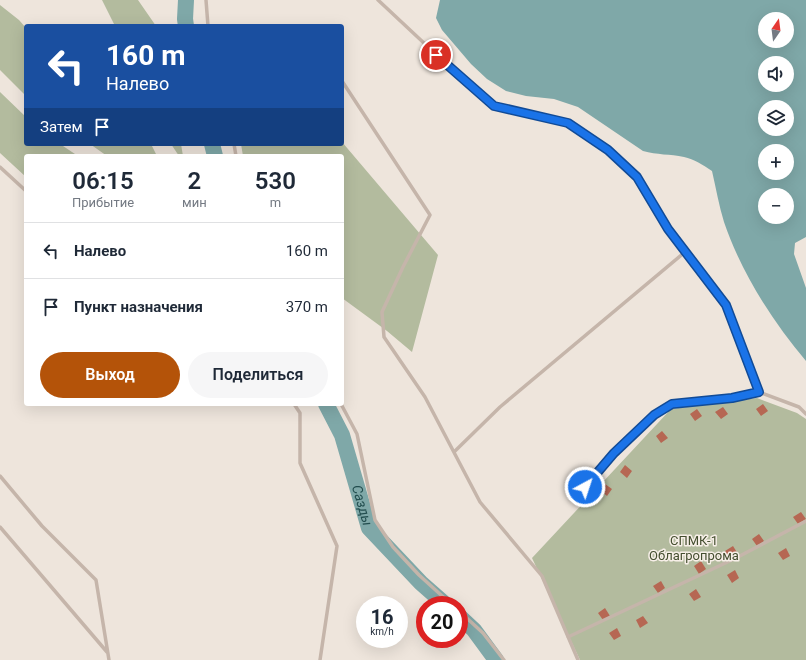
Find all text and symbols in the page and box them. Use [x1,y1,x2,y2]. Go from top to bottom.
north arrow [758,12,794,48]
map controls [758,12,794,224]
pin [419,38,453,72]
text: 160 m [106,39,185,72]
icon: left [40,40,92,92]
icon: arrive [425,44,447,66]
button: sound [758,56,794,92]
text: Налево [106,73,169,94]
button: layers [758,100,794,136]
icon: arrive [91,116,113,138]
text: Затем [40,118,83,136]
button: + [758,144,794,180]
text: 06:15 [72,167,134,195]
text: 2 [188,167,201,195]
text: 530 [255,167,296,195]
button: − [758,188,794,224]
text: Прибытие [72,195,134,210]
text: мин [182,195,207,210]
text: m [270,195,281,210]
icon: left [40,240,62,262]
text: Налево [74,242,126,260]
text: 160 m [286,242,328,260]
icon: arrive [40,296,62,318]
text: Пункт назначения [74,298,203,316]
text: 370 m [286,298,328,316]
button: Выход [40,352,180,398]
button: Поделиться [188,352,328,398]
position arrow [564,466,606,508]
water label: Сазды [349,483,376,528]
park label: СПМК-1 Облагропрома [649,533,739,563]
speed limit sign: 20 [416,596,468,648]
text: 16 [371,605,393,629]
text: km/h [370,626,394,637]

